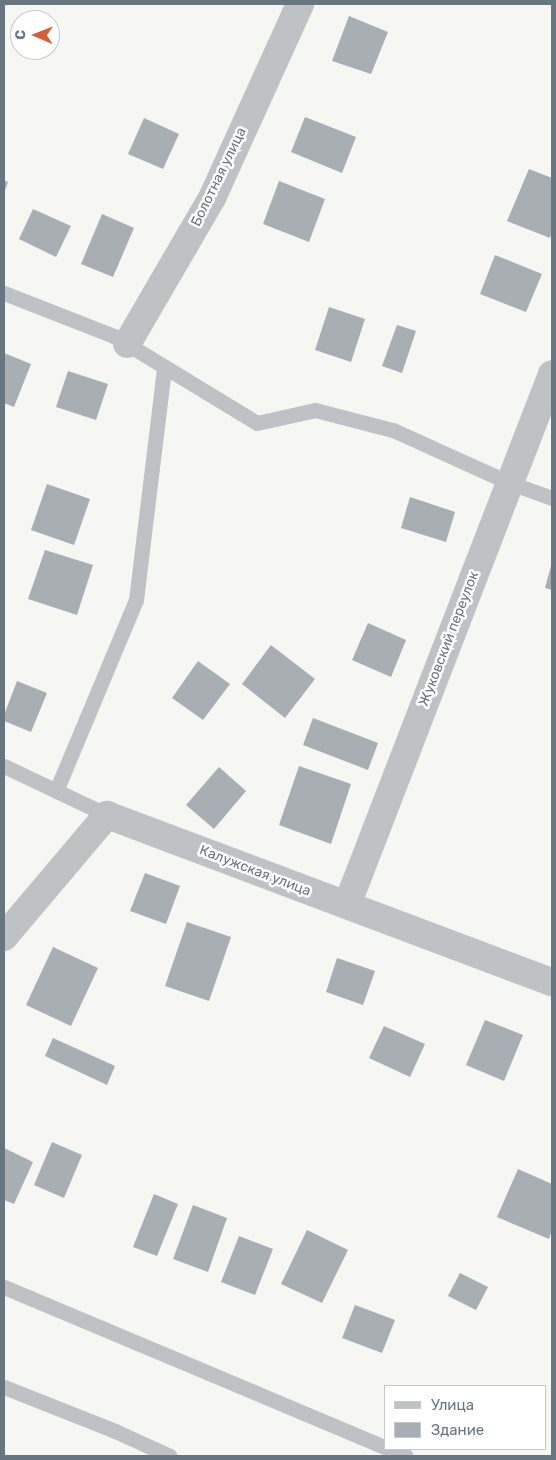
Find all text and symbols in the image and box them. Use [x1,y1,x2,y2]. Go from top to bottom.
north arrow [10,10,60,60]
text: С [12,30,29,40]
street label: Болотная улица [188,125,250,229]
street label: Жуковский переулок [415,569,483,709]
street label: Калужская улица [197,842,313,900]
legend [384,1385,546,1450]
text: Улица [431,1396,474,1414]
text: Здание [431,1421,484,1439]

